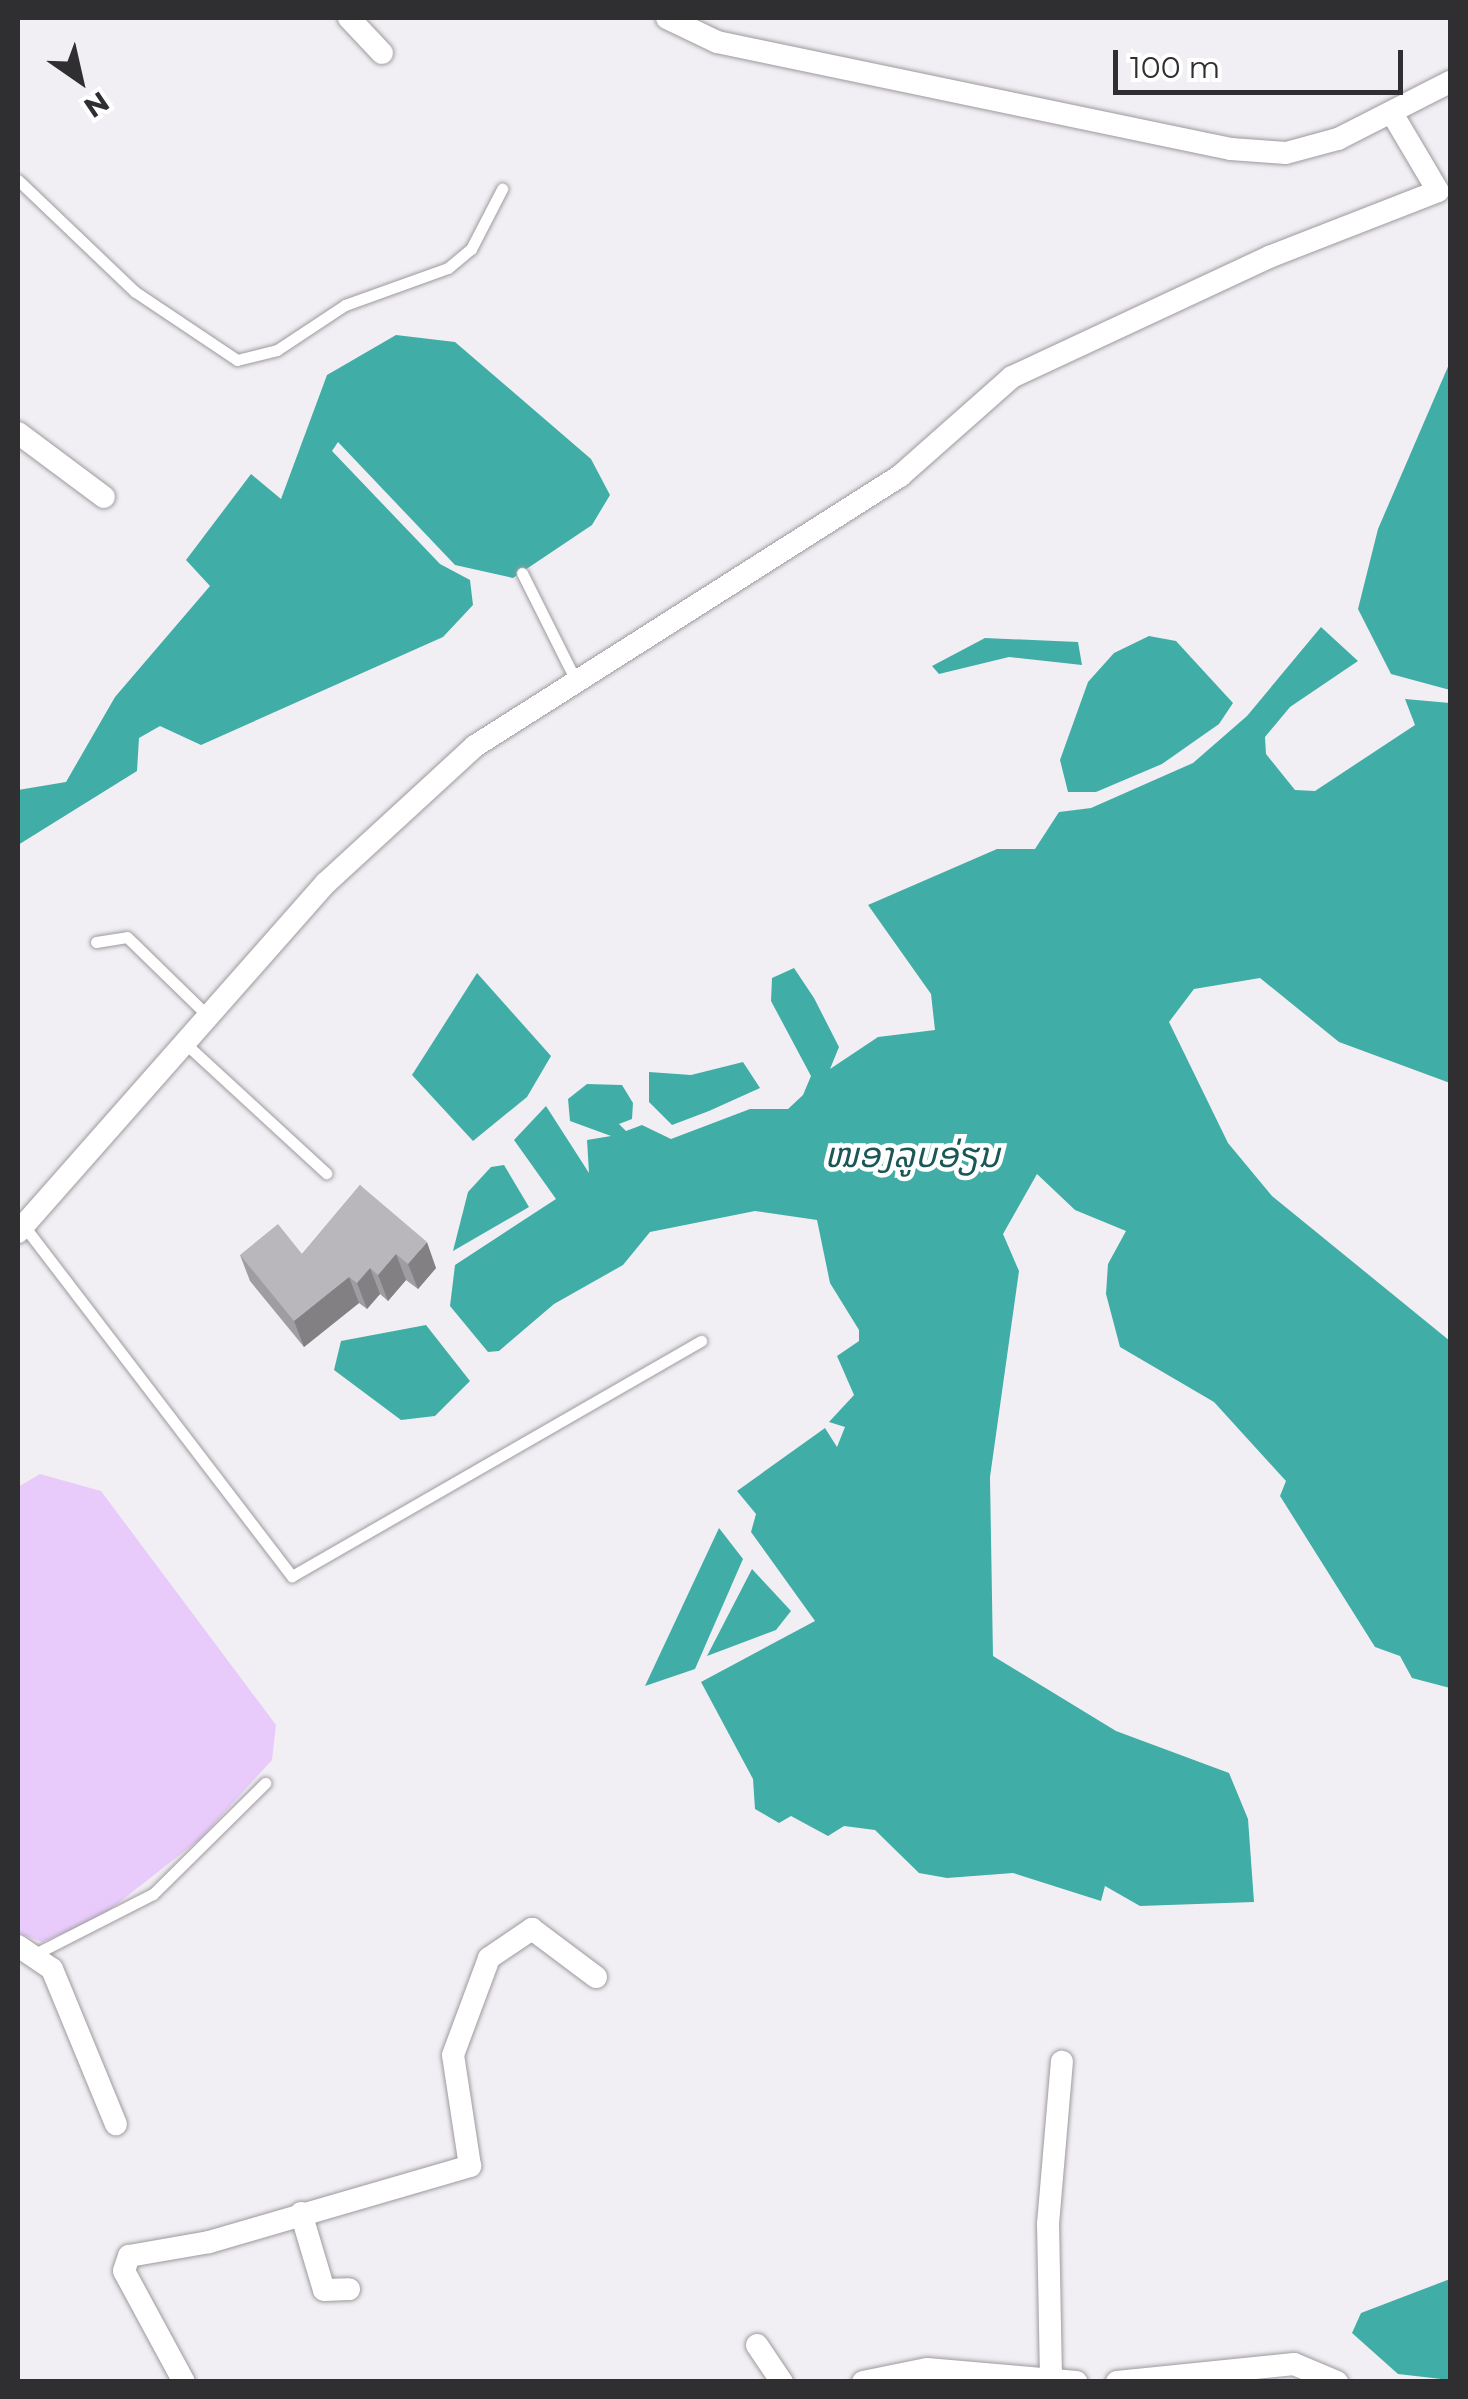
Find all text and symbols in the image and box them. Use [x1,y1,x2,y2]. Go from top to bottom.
north arrow [30,30,130,130]
scale bar [1118,30,1408,92]
text: 100 m [1130,49,1220,86]
text: N [78,84,116,125]
water label: ໜອງລູບອ່ຽນ [824,1134,1000,1176]

